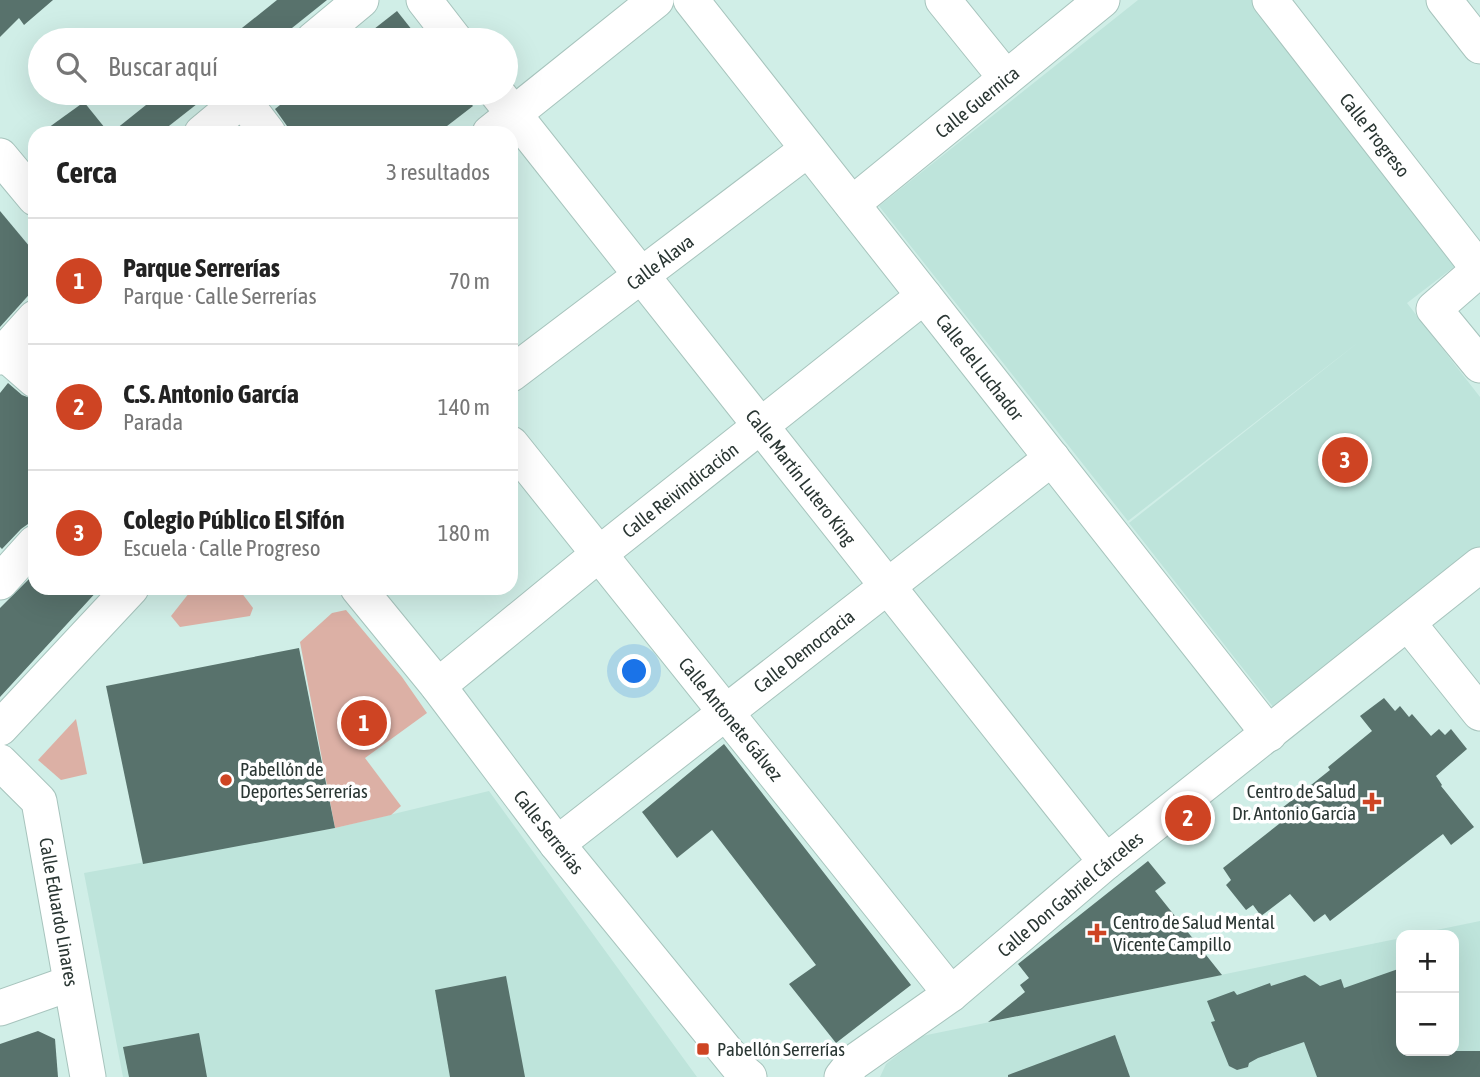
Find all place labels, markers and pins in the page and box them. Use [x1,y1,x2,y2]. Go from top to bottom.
pin: 3 [1322,434,1368,486]
pin: 1 [341,697,387,749]
place label: Pabellón de Deportes Serrerías [240,758,368,802]
marker: Pabellón de Deportes Serrerías [218,772,234,788]
place label: Centro de Salud Dr. Antonio García [1232,780,1356,824]
pin: 2 [1165,792,1211,844]
marker: Centro de Salud Dr. Antonio García [1362,792,1382,812]
place label: Centro de Salud Mental Vicente Campillo [1113,911,1275,955]
marker: Centro de Salud Mental Vicente Campillo [1087,923,1107,943]
place label: Pabellón Serrerías [717,1038,845,1060]
marker: Pabellón Serrerías [695,1041,711,1057]

